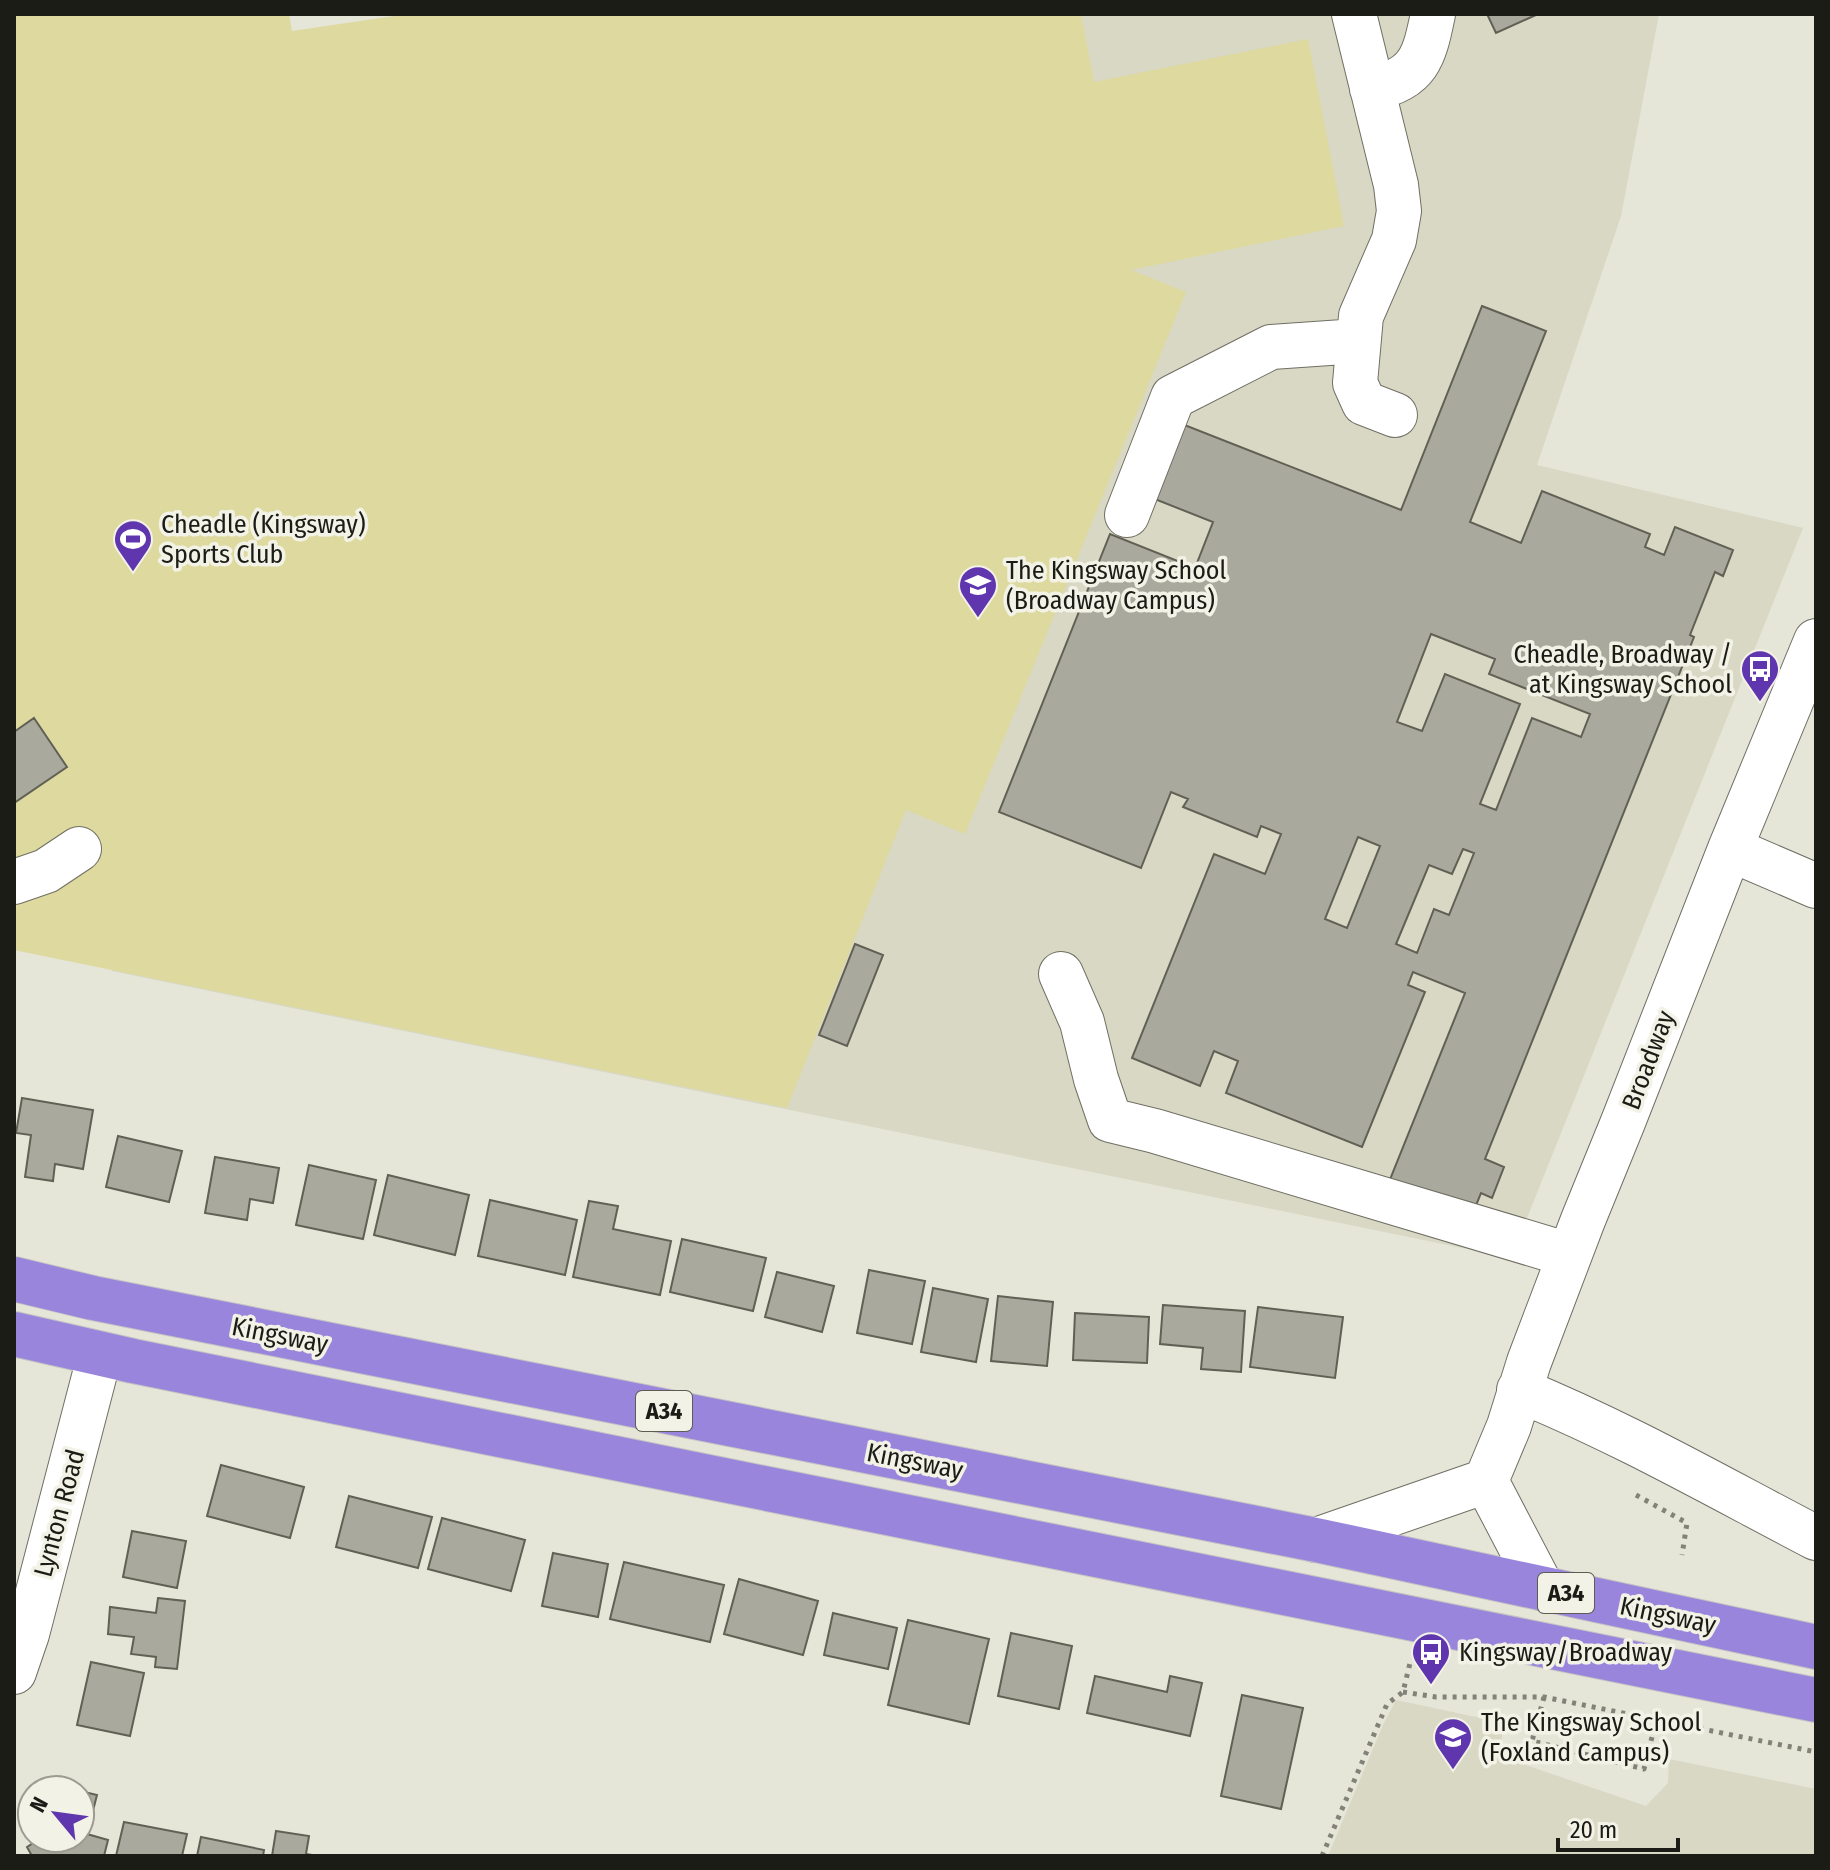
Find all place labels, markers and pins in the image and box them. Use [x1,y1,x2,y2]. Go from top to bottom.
place label: Cheadle (Kingsway) Sports Club [161,509,366,570]
sports icon: Cheadle (Kingsway) Sports Club [112,518,154,573]
place label: The Kingsway School (Broadway Campus) [1006,555,1226,616]
school or university icon: The Kingsway School (Broadway Campus) [957,564,999,619]
place label: Cheadle, Broadway / at Kingsway School [1514,639,1732,700]
bus stop icon: Cheadle, Broadway / at Kingsway School [1739,648,1781,703]
bus stop icon: Kingsway/Broadway [1410,1631,1452,1686]
place label: Kingsway/Broadway [1459,1637,1673,1668]
place label: The Kingsway School (Foxland Campus) [1481,1707,1701,1768]
school or university icon: The Kingsway School (Foxland Campus) [1432,1716,1474,1771]

